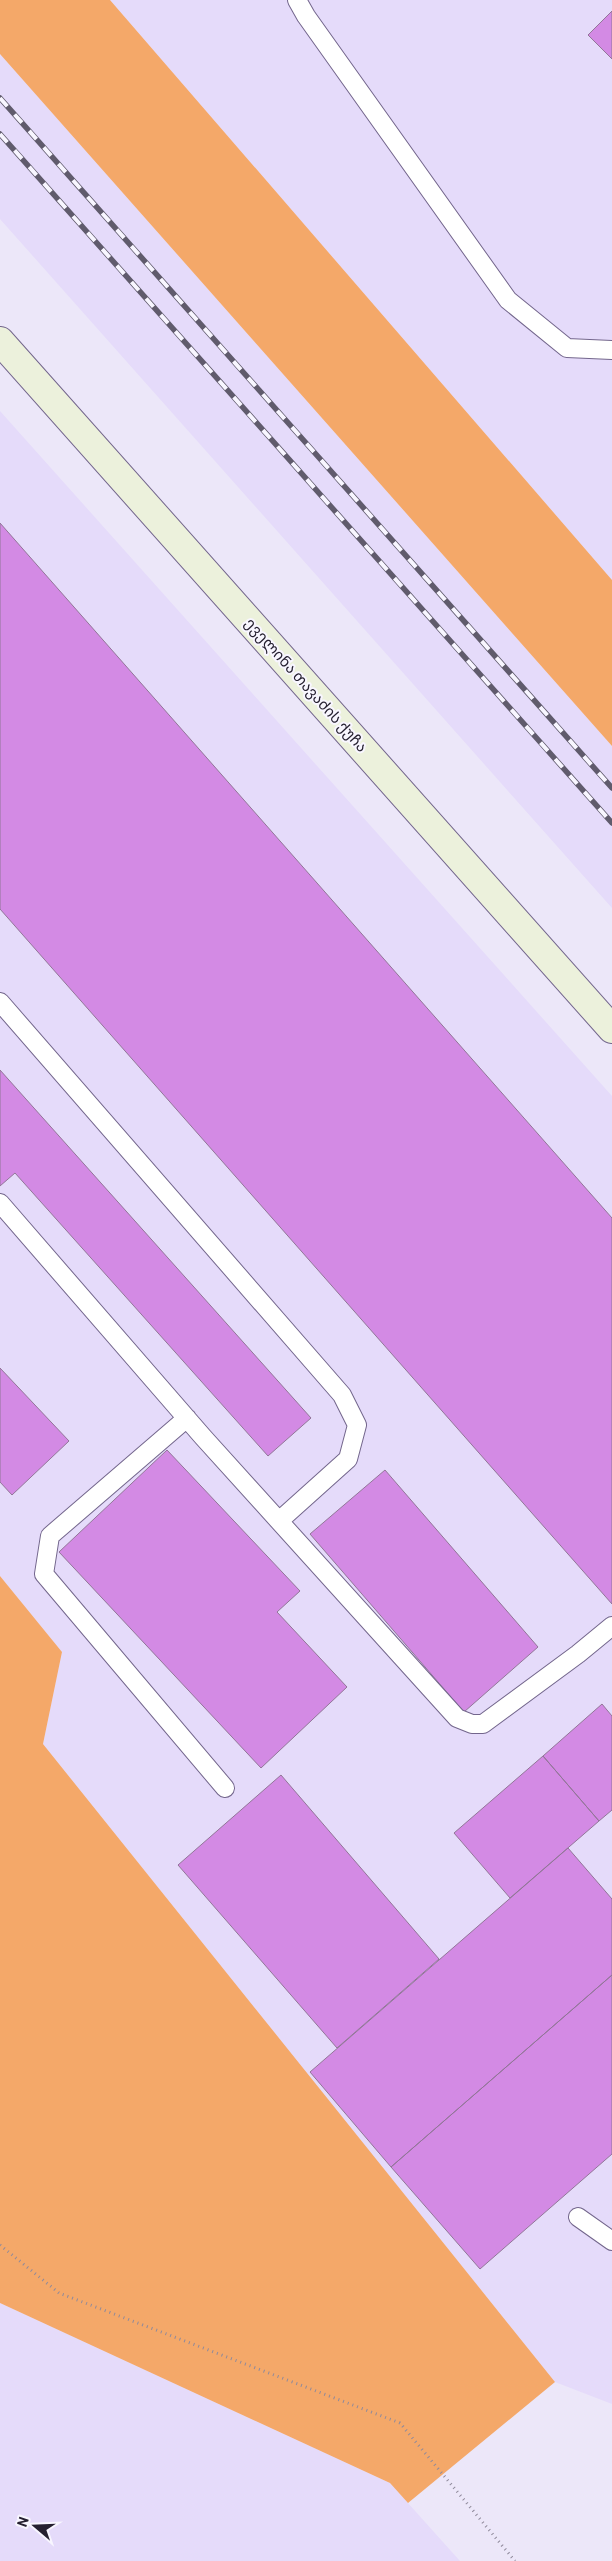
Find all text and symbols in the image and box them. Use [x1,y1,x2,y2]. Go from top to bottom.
street label: ეველინა თავაძის ქუჩა [241,614,372,756]
north arrow [10,2501,60,2551]
text: N [13,2514,32,2529]

